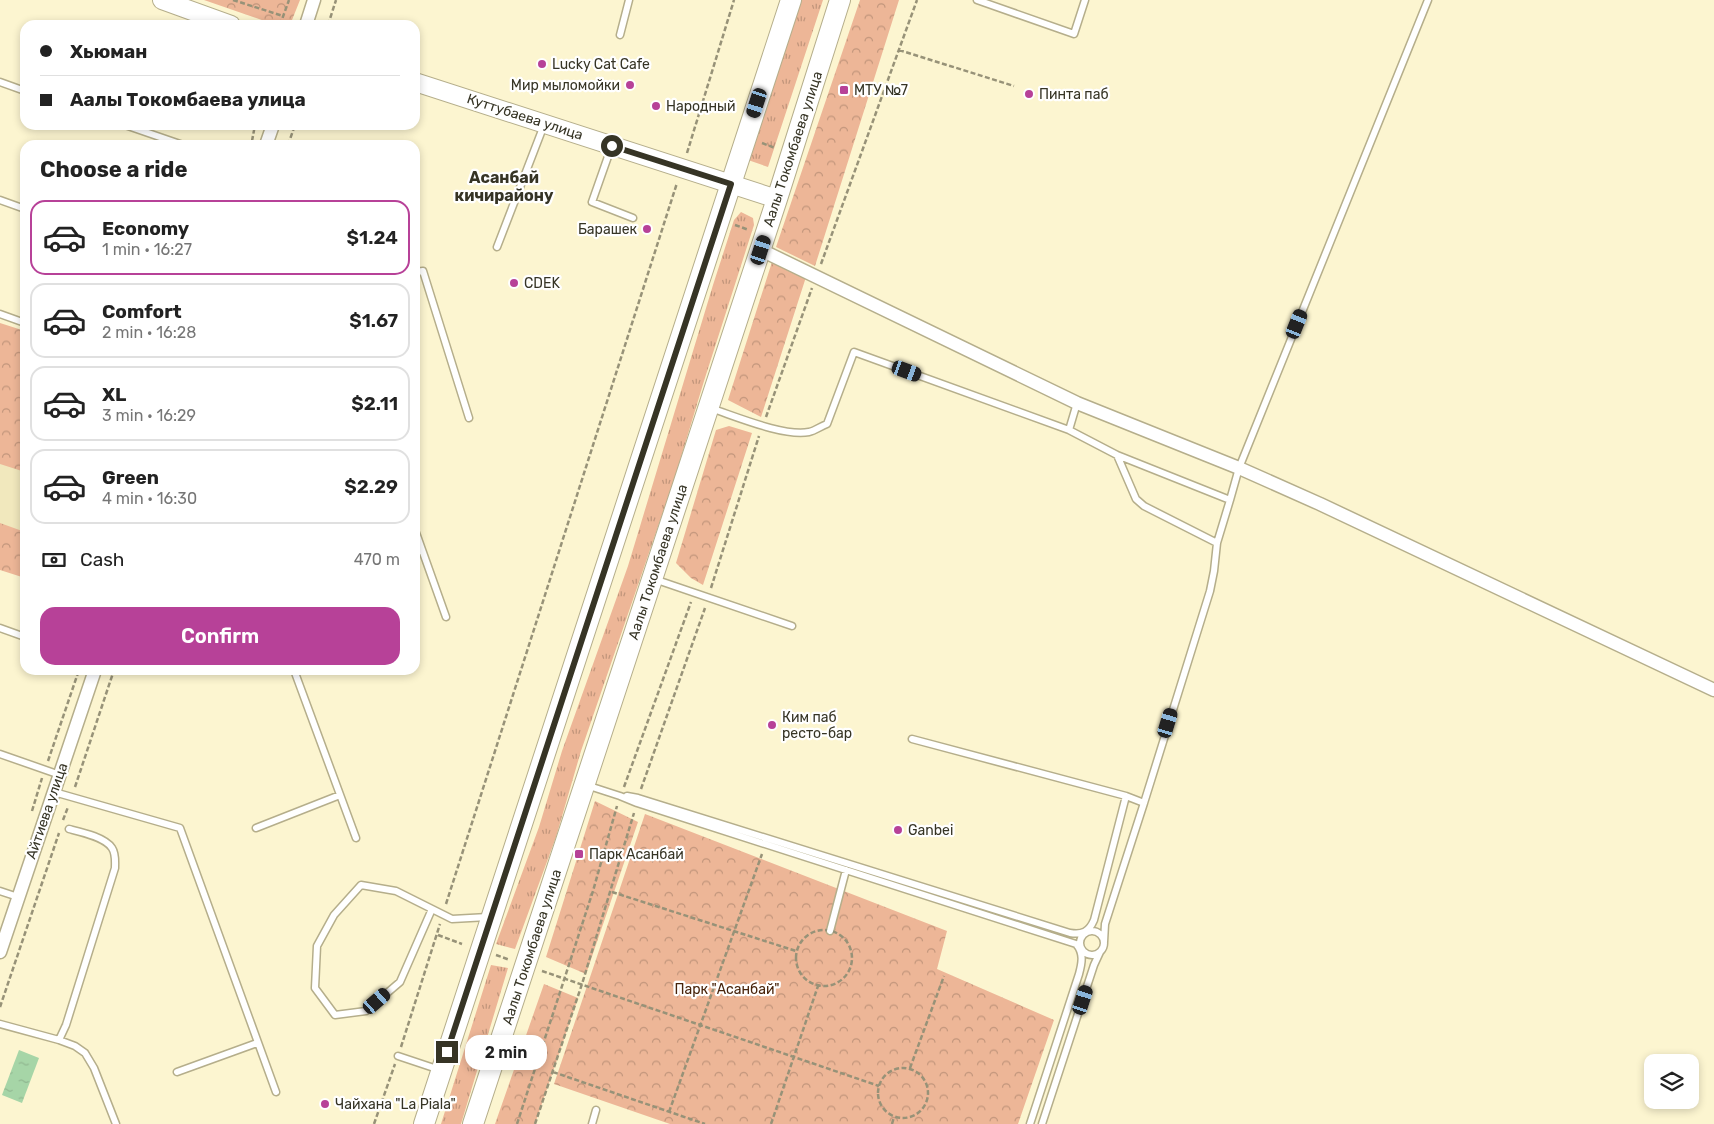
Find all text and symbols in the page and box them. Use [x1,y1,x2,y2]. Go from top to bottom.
text: Хьюман [70,40,147,63]
place label: Lucky Cat Cafe [552,56,650,73]
marker: Lucky Cat Cafe [536,58,548,70]
street label: Аалы Токомбаева улица [760,69,826,229]
place label: Мир мыломойки [511,77,620,94]
marker: Мир мыломойки [624,79,636,91]
place label: МТУ №7 [854,82,908,99]
marker: МТУ №7 [838,84,850,96]
car [745,86,768,120]
place label: Пинта паб [1039,86,1109,103]
text: Аалы Токомбаева улица [70,88,306,111]
marker: Пинта паб [1023,88,1035,100]
street label: Куттубаева улица [465,90,585,144]
place label: Народный [666,98,735,115]
marker: Народный [650,100,662,112]
route start [601,135,623,157]
text: Choose a ride [40,156,187,183]
district label: Асанбай кичирайону [454,168,554,205]
icon: car [42,215,87,260]
text: Economy [102,217,189,240]
place label: Барашек [578,221,637,238]
marker: Барашек [641,223,653,235]
text: $1.24 [347,226,398,249]
car [749,233,772,267]
text: 1 min · 16:27 [102,240,192,259]
place label: CDEK [524,275,560,292]
marker: CDEK [508,277,520,289]
icon: car [42,298,87,343]
text: Comfort [102,300,182,323]
car [1284,307,1309,341]
text: $1.67 [349,309,398,332]
text: 2 min · 16:28 [102,323,196,342]
car [890,359,923,383]
icon: car [42,381,87,426]
text: XL [102,383,126,406]
text: $2.11 [351,392,398,415]
text: 3 min · 16:29 [102,406,196,425]
icon: car [42,464,87,509]
text: Green [102,466,159,489]
text: $2.29 [344,475,398,498]
street label: Аалы Токомбаева улица [625,482,691,642]
text: 4 min · 16:30 [102,489,197,508]
icon: cash [40,546,68,574]
text: Cash [80,548,124,571]
text: 470 m [354,550,400,569]
button: Confirm [40,607,400,665]
car [1156,706,1179,740]
place label: Ким паб ресто-бар [782,709,852,742]
marker: Ким паб ресто-бар [766,719,778,731]
street label: Айтиева улица [23,761,71,861]
place label: Ganbei [908,822,953,839]
marker: Ganbei [892,824,904,836]
place label: Парк Асанбай [589,846,684,863]
marker: Парк Асанбай [573,848,585,860]
street label: Аалы Токомбаева улица [499,867,565,1027]
park label: Парк "Асанбай" [674,981,780,998]
car [1071,983,1094,1017]
car [360,985,393,1017]
callout: 2 min [464,1034,547,1070]
route end [436,1041,458,1063]
text: 2 min [485,1043,527,1062]
map controls [1644,1054,1699,1109]
button: layers [1644,1054,1699,1109]
place label: Чайхана "La Piala" [335,1096,456,1113]
marker: Чайхана "La Piala" [319,1098,331,1110]

